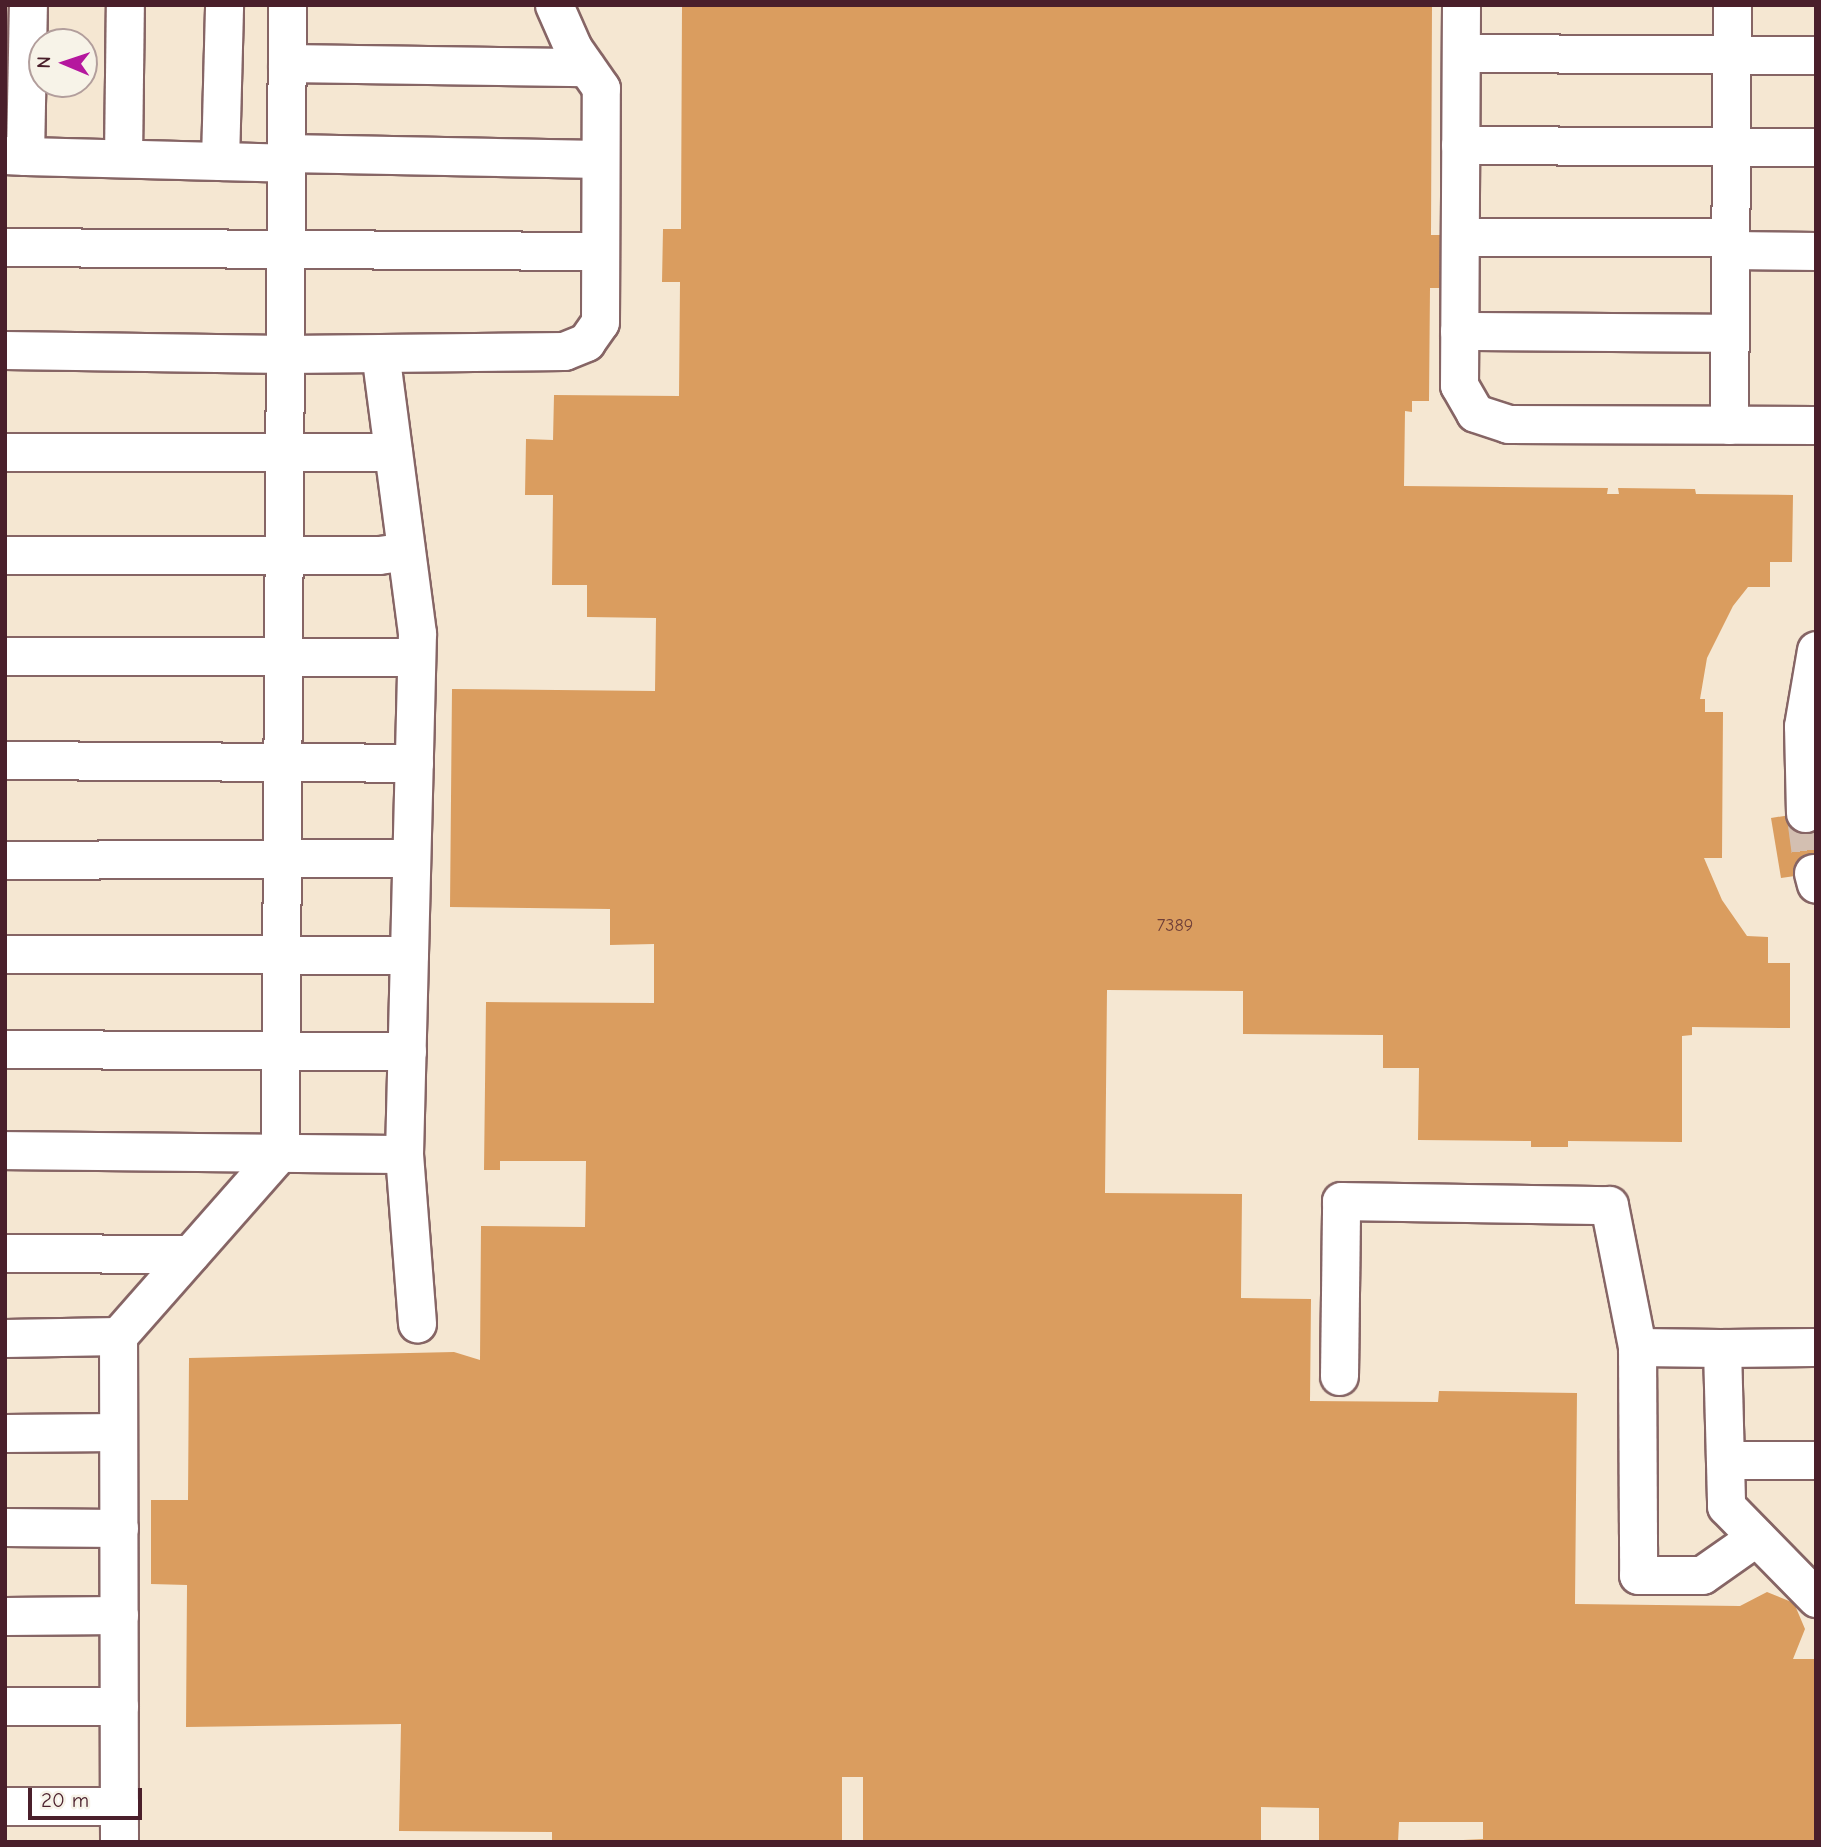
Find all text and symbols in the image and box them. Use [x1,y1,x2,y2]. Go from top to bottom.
north arrow [28,28,98,98]
text: N [33,56,55,69]
house number: 7389 [1157,915,1193,937]
scale bar [32,1773,145,1817]
text: 20 m [41,1788,89,1812]

